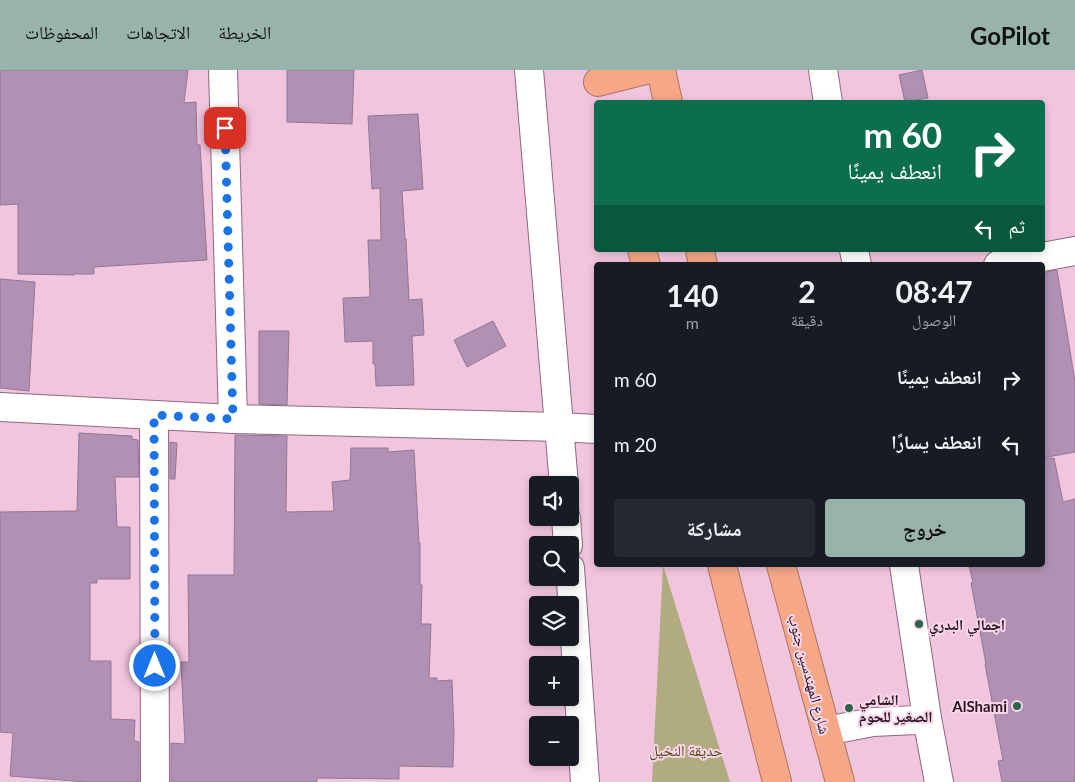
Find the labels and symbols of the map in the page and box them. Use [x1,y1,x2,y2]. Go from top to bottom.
pin [204,107,246,149]
street label: شارع المهندسين جنوب [783,612,835,736]
place label: اجمالي البدري [929,615,1005,637]
marker: اجمالي البدري [913,618,925,630]
position arrow [128,639,180,691]
place label: الشامي الصغير للحوم [859,690,933,727]
place label: AlShami [951,697,1007,715]
marker: AlShami [1011,700,1023,712]
marker: الشامي الصغير للحوم [843,702,855,714]
park label: حديقة النخيل [649,741,723,761]

